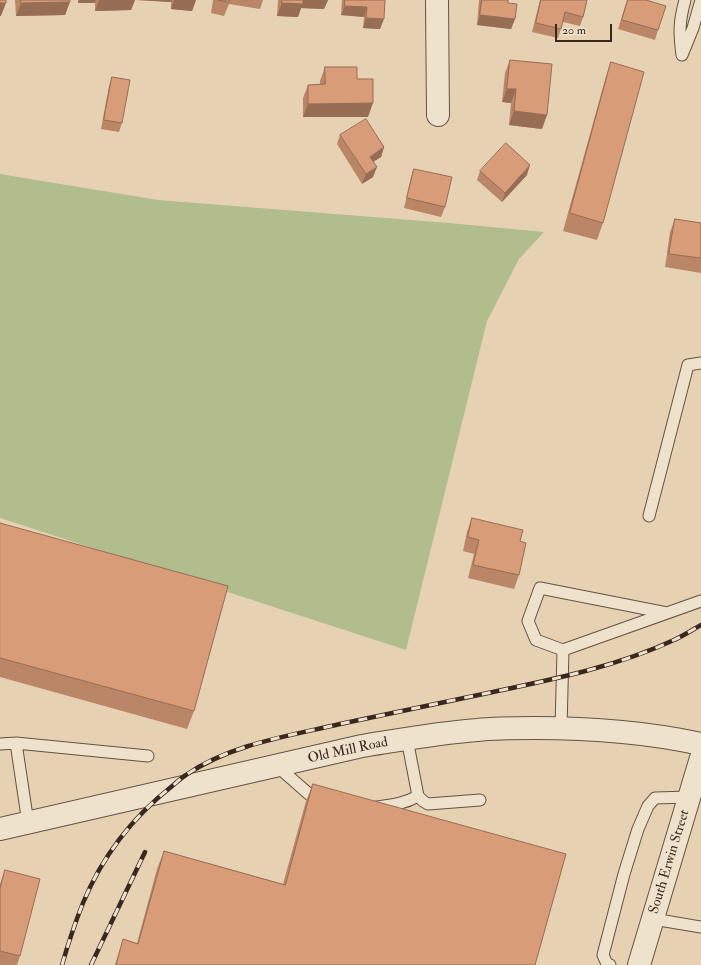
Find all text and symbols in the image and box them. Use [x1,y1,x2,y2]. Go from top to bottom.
scale bar [557,16,614,42]
text: 20 m [562,23,586,38]
street label: Old Mill Road [306,734,390,768]
street label: South Erwin Street [646,808,694,916]

